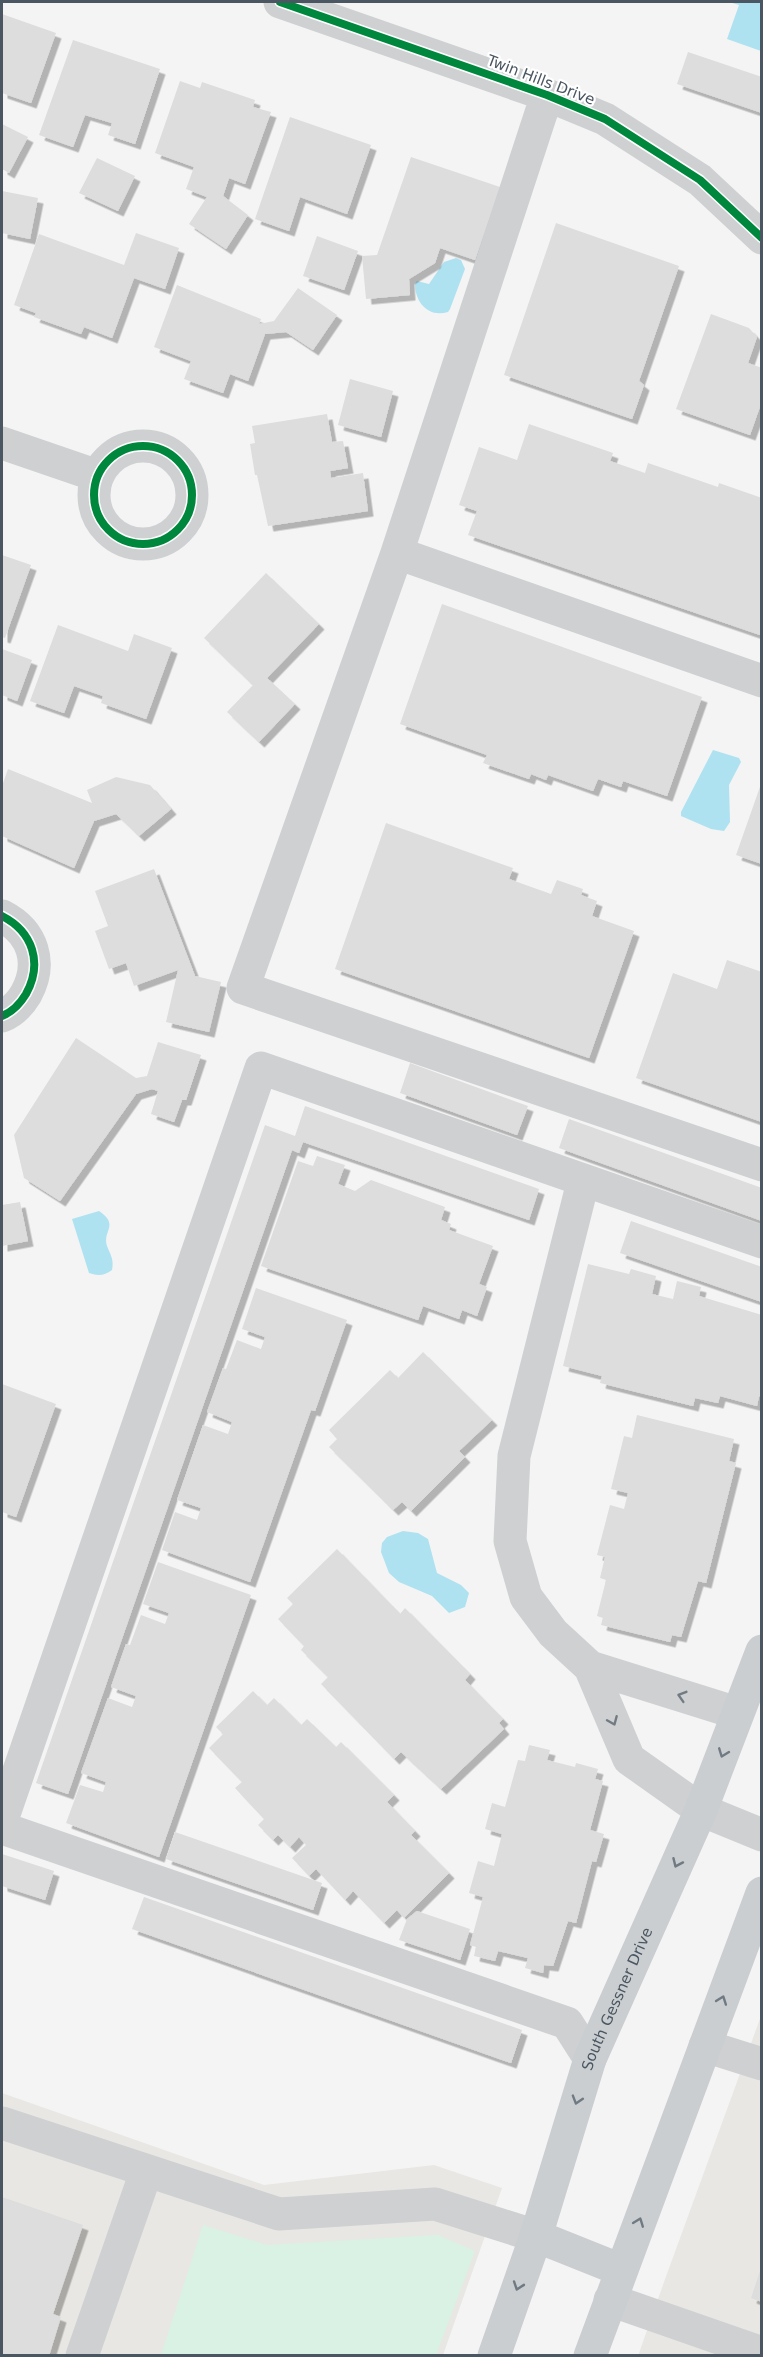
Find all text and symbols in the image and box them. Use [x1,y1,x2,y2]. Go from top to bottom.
street label: Twin Hills Drive [484,51,597,109]
one-way arrow [677,1691,688,1703]
one-way arrow [606,1715,618,1726]
one-way arrow [717,1747,730,1758]
one-way arrow [673,1857,685,1868]
street label: South Gessner Drive [578,1925,657,2073]
one-way arrow [715,1995,727,2006]
one-way arrow [572,2094,584,2105]
one-way arrow [632,2217,644,2228]
one-way arrow [513,2280,526,2291]

